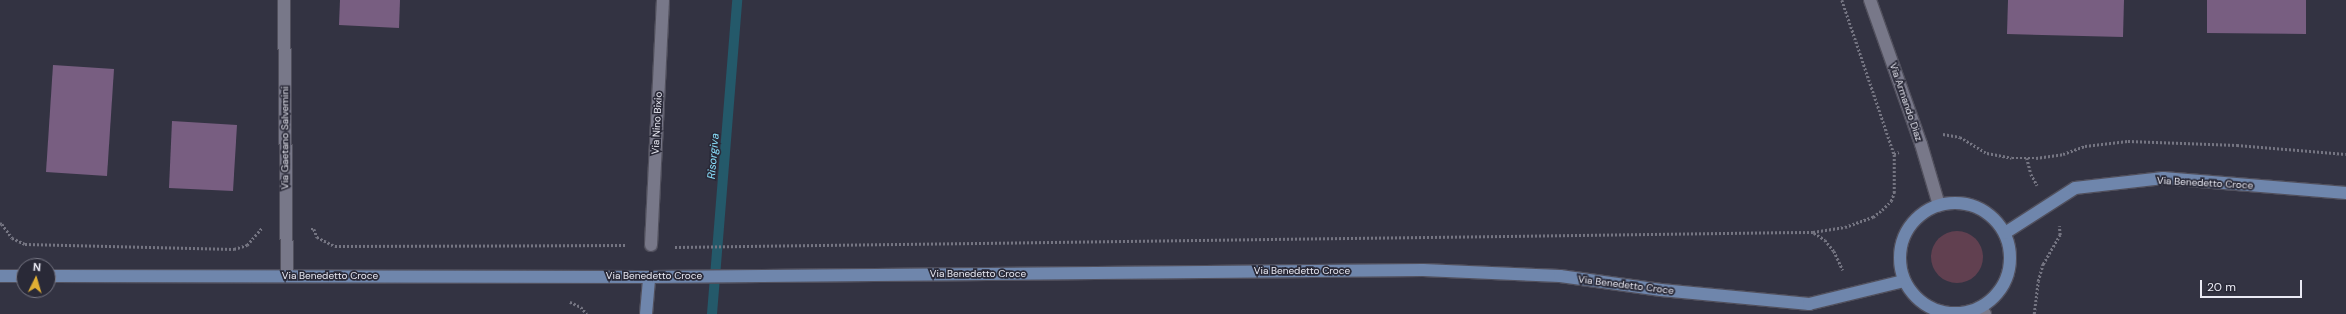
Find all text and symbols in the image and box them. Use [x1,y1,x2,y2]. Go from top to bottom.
street label: Via Armando Diaz [1887,61,1925,143]
street label: Via Gaetano Salvemini [279,86,291,190]
street label: Via Nino Bixio [649,91,665,155]
water label: Risorgiva [704,133,722,179]
street label: Via Benedetto Croce [2157,174,2253,192]
north arrow [16,258,56,298]
text: N [32,260,42,274]
street label: Via Benedetto Croce [1254,265,1350,277]
street label: Via Benedetto Croce [930,268,1026,280]
street label: Via Benedetto Croce [282,270,378,282]
street label: Via Benedetto Croce [606,270,702,282]
scale bar [2202,272,2304,298]
street label: Via Benedetto Croce [1577,273,1675,297]
text: 20 m [2207,279,2236,295]

